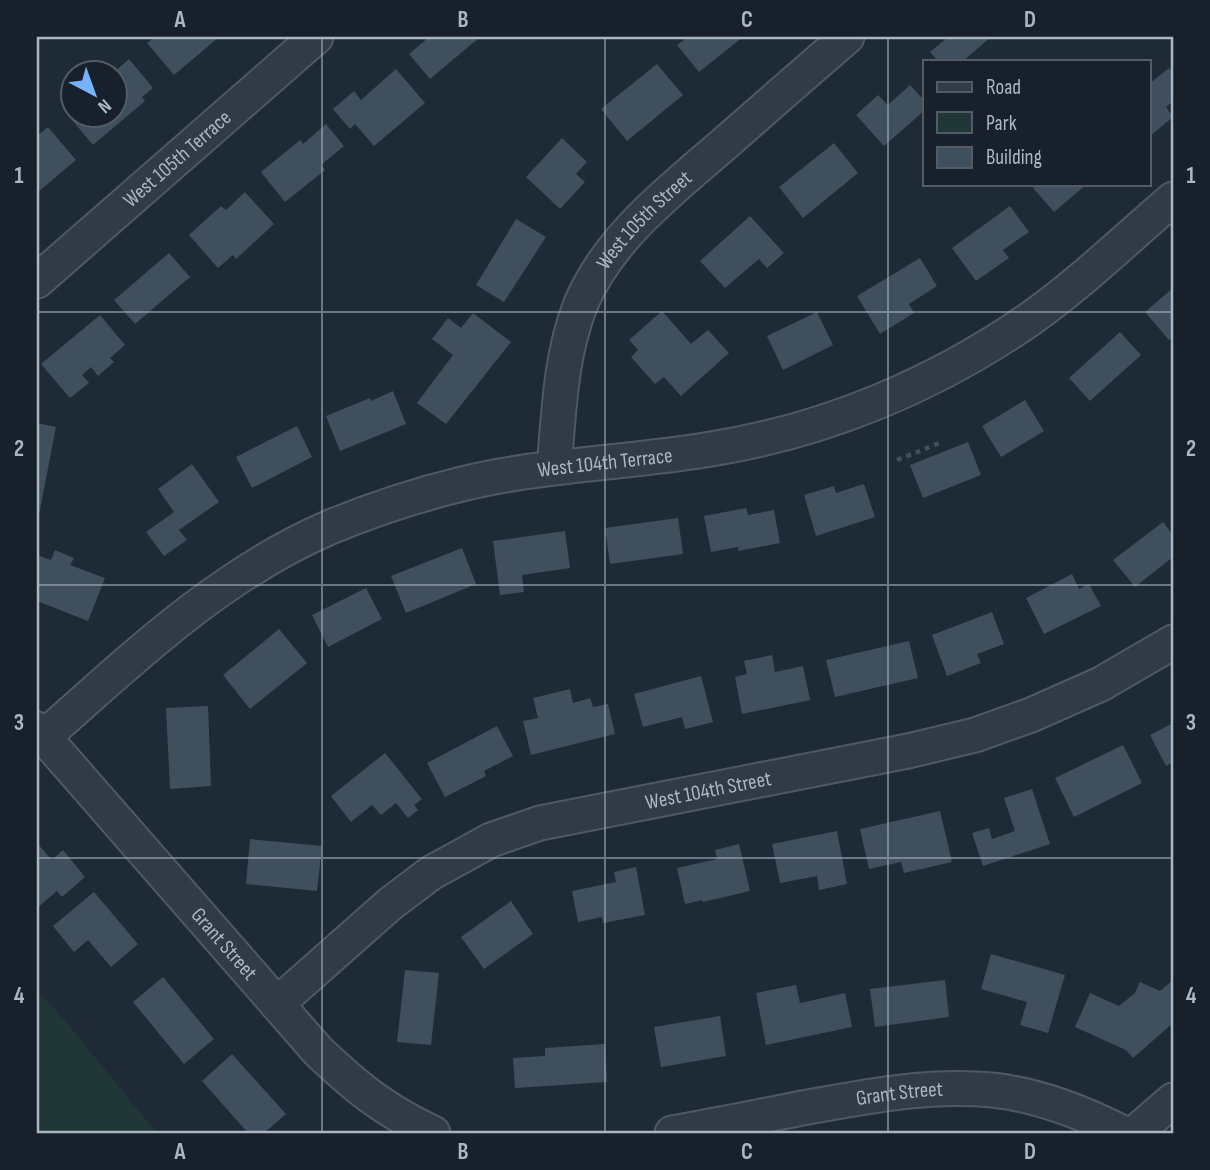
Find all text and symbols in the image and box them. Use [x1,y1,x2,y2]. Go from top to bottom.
text: A [174,6,187,34]
text: B [458,6,469,34]
text: C [741,6,753,34]
text: D [1024,6,1036,34]
north arrow [60,60,130,130]
legend [923,60,1150,186]
text: Road [986,75,1021,100]
text: N [93,94,116,118]
street label: West 105th Terrace [118,105,236,213]
text: Park [986,111,1017,136]
text: Building [986,145,1042,170]
text: 1 [14,162,24,190]
text: 1 [1186,162,1196,190]
street label: West 105th Street [591,165,697,274]
text: 2 [14,435,24,463]
text: 2 [1186,435,1196,463]
street label: West 104th Terrace [536,443,674,483]
text: 3 [14,709,24,737]
text: 3 [1186,709,1196,737]
street label: West 104th Street [643,766,773,815]
street label: Grant Street [186,903,262,985]
text: 4 [14,982,25,1010]
text: 4 [1186,982,1197,1010]
street label: Grant Street [854,1077,944,1111]
text: A [174,1138,187,1166]
text: B [458,1138,469,1166]
text: C [741,1138,753,1166]
text: D [1024,1138,1036,1166]

